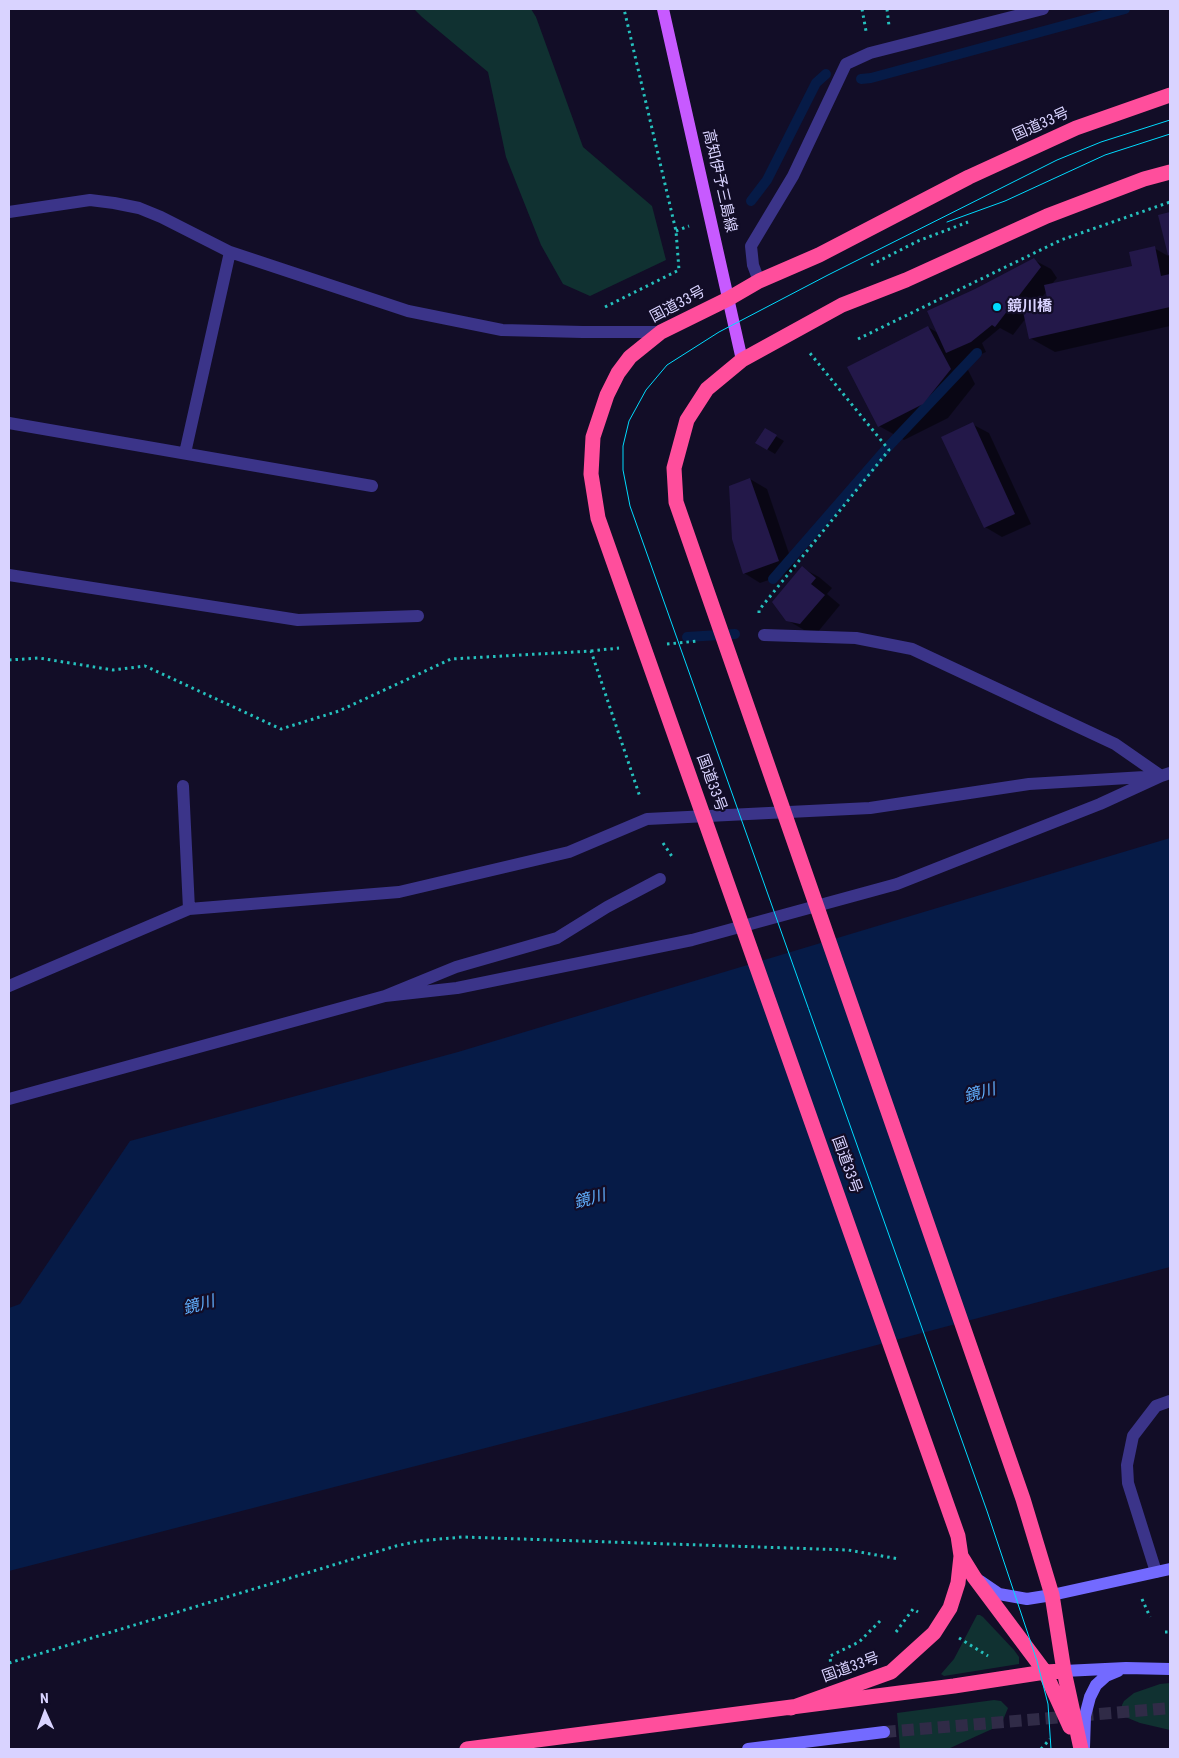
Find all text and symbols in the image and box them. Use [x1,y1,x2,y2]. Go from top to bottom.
street label: 国道33号 [1010,105,1072,145]
street label: 高知伊予三島線 [698,128,740,234]
street label: 国道33号 [647,283,709,327]
place label: 鏡川橋 [1007,298,1052,316]
marker: 鏡川橋 [991,301,1003,313]
street label: 国道33号 [692,752,730,814]
water label: 鏡川 [962,1081,998,1107]
street label: 国道33号 [827,1134,865,1196]
water label: 鏡川 [572,1187,608,1213]
water label: 鏡川 [181,1293,217,1319]
street label: 国道33号 [820,1649,882,1687]
north arrow [20,1688,70,1738]
text: N [40,1690,49,1706]

